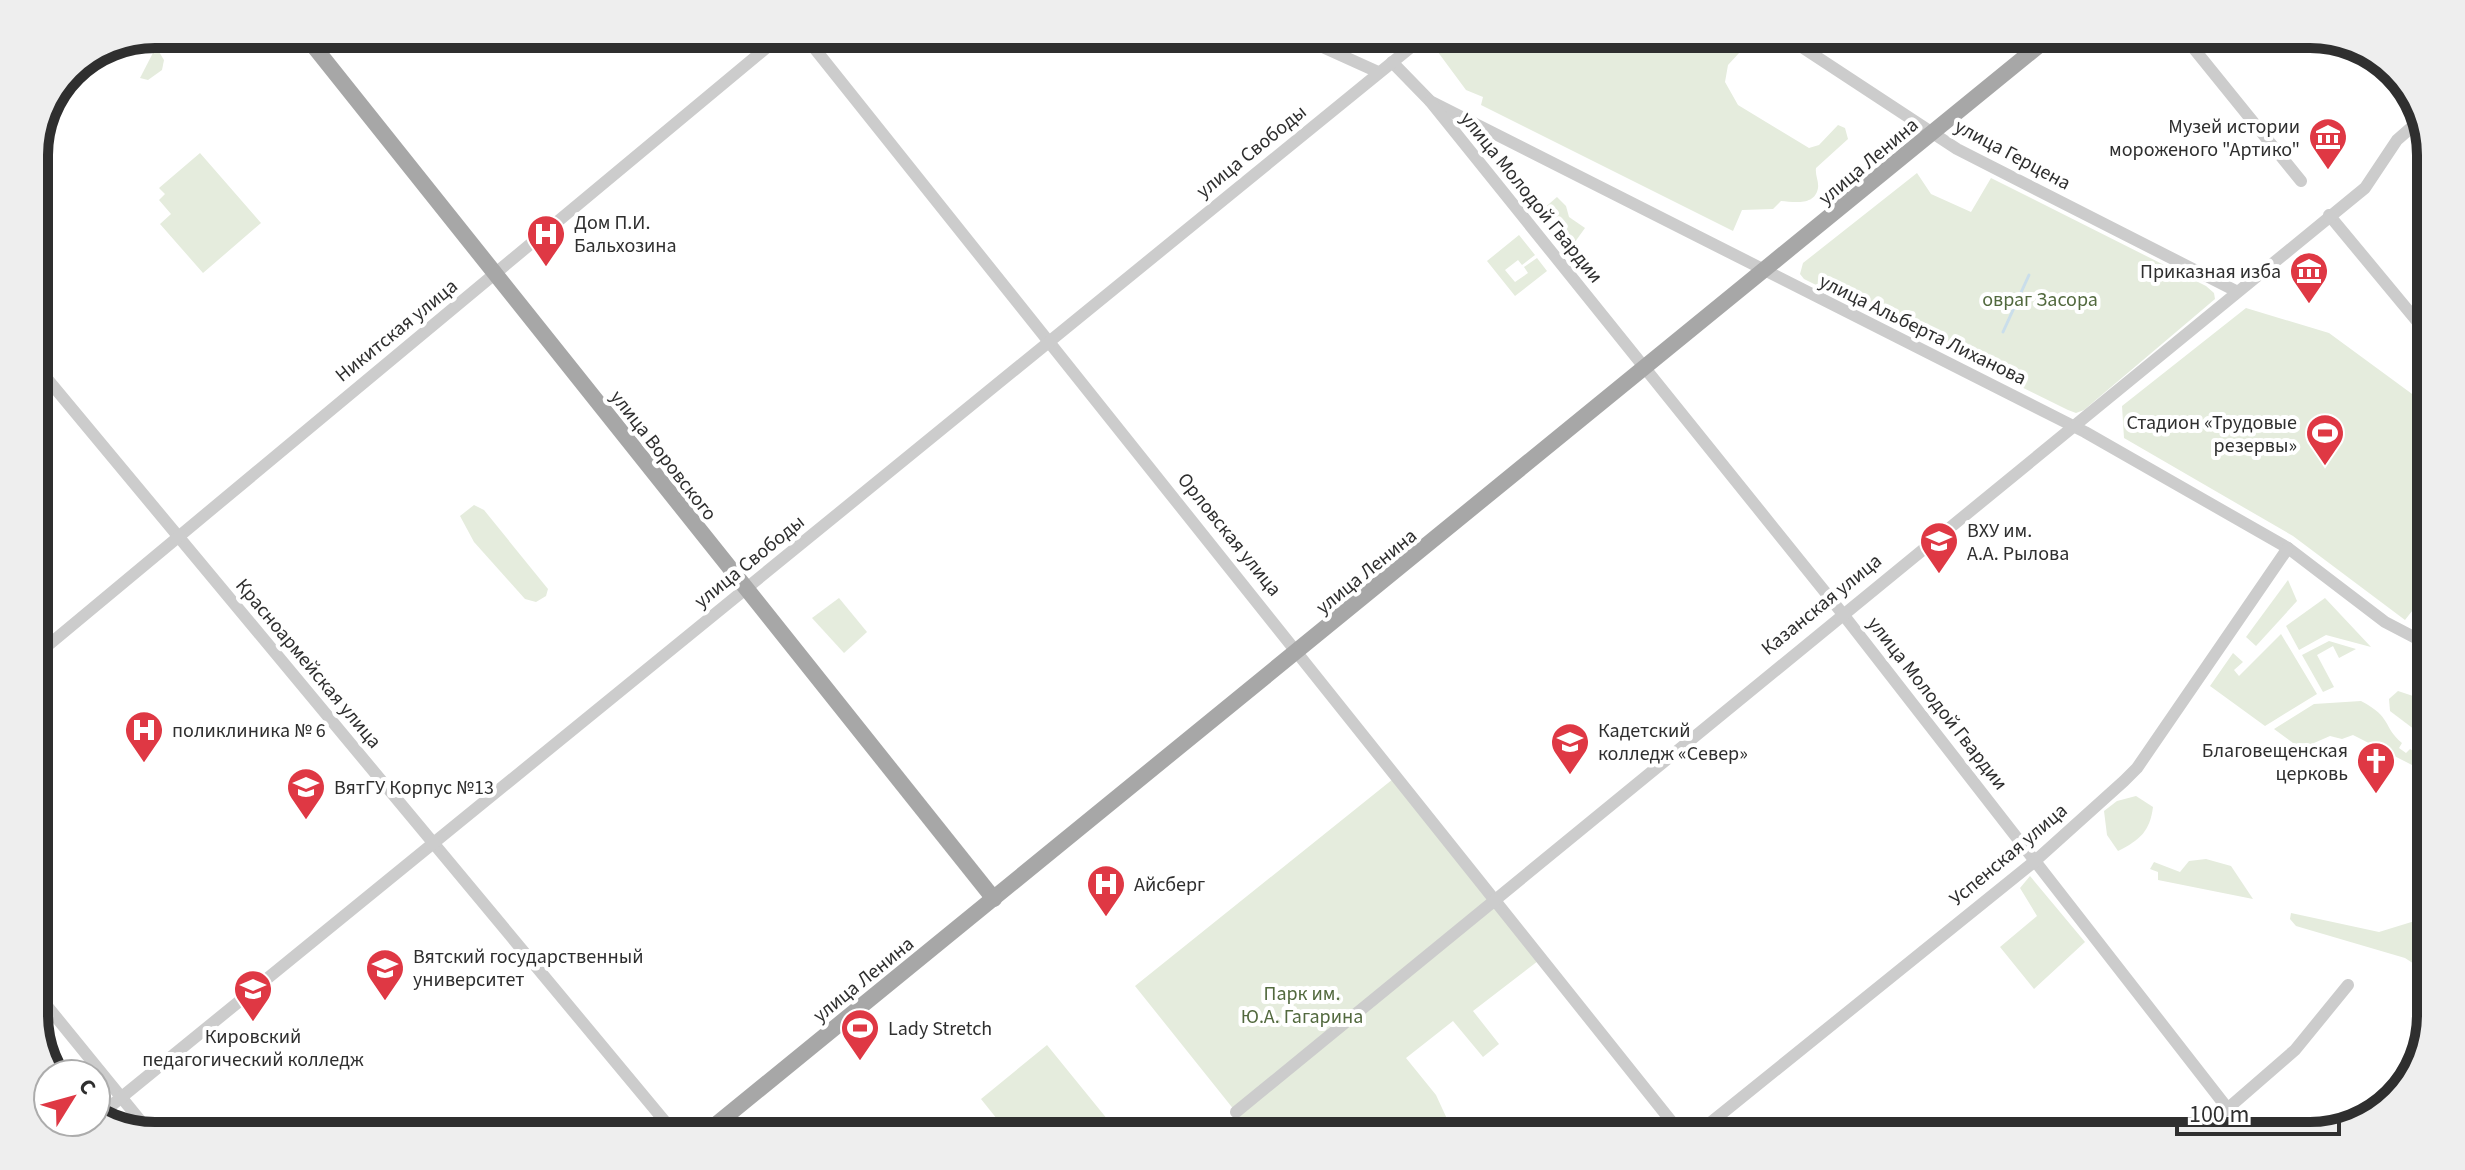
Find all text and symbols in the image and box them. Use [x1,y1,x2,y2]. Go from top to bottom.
street label: улица Свободы [1190,99,1313,205]
street label: улица Молодой Гвардии [1453,106,1609,289]
street label: улица Ленина [1813,112,1925,212]
street label: улица Герцена [1950,113,2075,197]
place label: Музей истории мороженого "Артико" [2109,113,2300,164]
museum icon: Музей истории мороженого "Артико" [2307,116,2349,171]
place label: Дом П.И. Бальхозина [574,209,677,260]
hospital icon: Дом П.И. Бальхозина [525,213,567,268]
museum icon: Приказная изба [2288,250,2330,305]
place label: Приказная изба [2140,258,2281,286]
street label: улица Альберта Лиханова [1814,267,2031,392]
street label: Никитская улица [329,273,464,389]
park label: овраг Засора [1982,286,2098,314]
street label: улица Воровского [603,384,723,527]
place label: Стадион «Трудовые резервы» [2126,409,2297,460]
sports icon: Стадион «Трудовые резервы» [2304,412,2346,467]
street label: Орловская улица [1171,467,1288,602]
street label: улица Свободы [688,509,811,615]
place label: ВХУ им. А.А. Рылова [1967,517,2069,568]
school or university icon: ВХУ им. А.А. Рылова [1918,520,1960,575]
street label: улица Ленина [1310,522,1423,621]
street label: Казанская улица [1755,547,1888,662]
street label: Красноармейская улица [229,573,388,755]
street label: улица Молодой Гвардии [1860,611,2014,796]
hospital icon: поликлиника № 6 [123,709,165,764]
place label: поликлиника № 6 [172,717,326,745]
place label: Кадетский колледж «Север» [1598,717,1748,768]
school or university icon: Кадетский колледж «Север» [1549,721,1591,776]
place label: Благовещенская церковь [2202,737,2348,788]
church icon: Благовещенская церковь [2355,740,2397,795]
school or university icon: ВятГУ Корпус №13 [285,766,327,821]
place label: ВятГУ Корпус №13 [334,774,494,802]
street label: Успенская улица [1944,797,2074,913]
hospital icon: Айсберг [1085,863,1127,918]
place label: Айсберг [1134,871,1205,899]
street label: улица Ленина [807,930,920,1029]
place label: Вятский государственный университет [413,943,643,994]
school or university icon: Вятский государственный университет [364,947,406,1002]
school or university icon: Кировский педагогический колледж [232,968,274,1023]
park label: Парк им. Ю.А. Гагарина [1241,980,1363,1031]
sports icon: Lady Stretch [839,1007,881,1062]
place label: Lady Stretch [888,1015,992,1043]
place label: Кировский педагогический колледж [142,1023,364,1074]
north arrow [32,1058,112,1138]
text: С [71,1072,104,1101]
scale bar [2177,1086,2339,1136]
text: 100 m [2189,1097,2249,1132]

